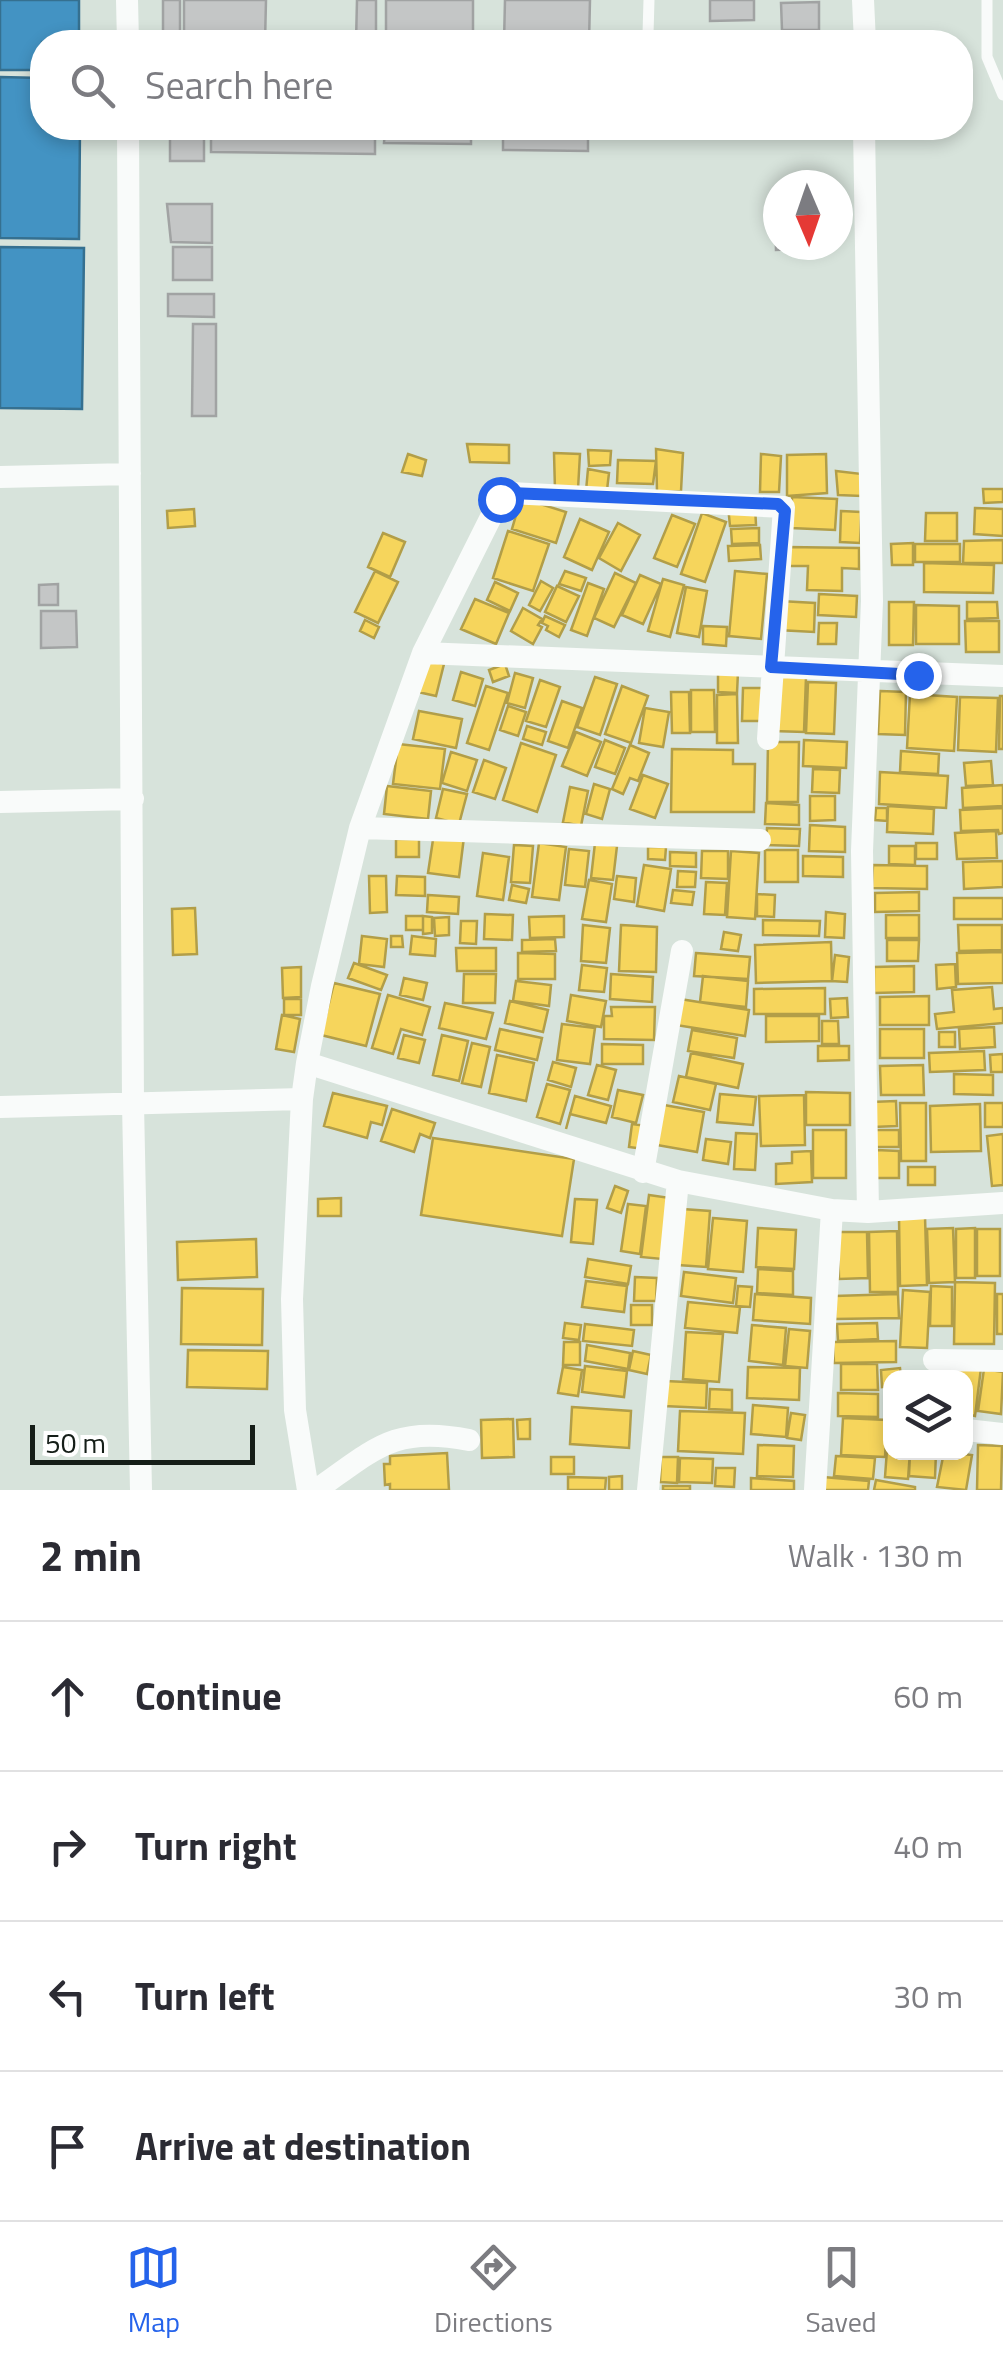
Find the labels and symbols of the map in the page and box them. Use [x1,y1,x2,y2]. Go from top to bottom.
north arrow [763,170,853,260]
route start [478,477,524,523]
route end [896,653,942,699]
scale bar [30,1420,255,1464]

